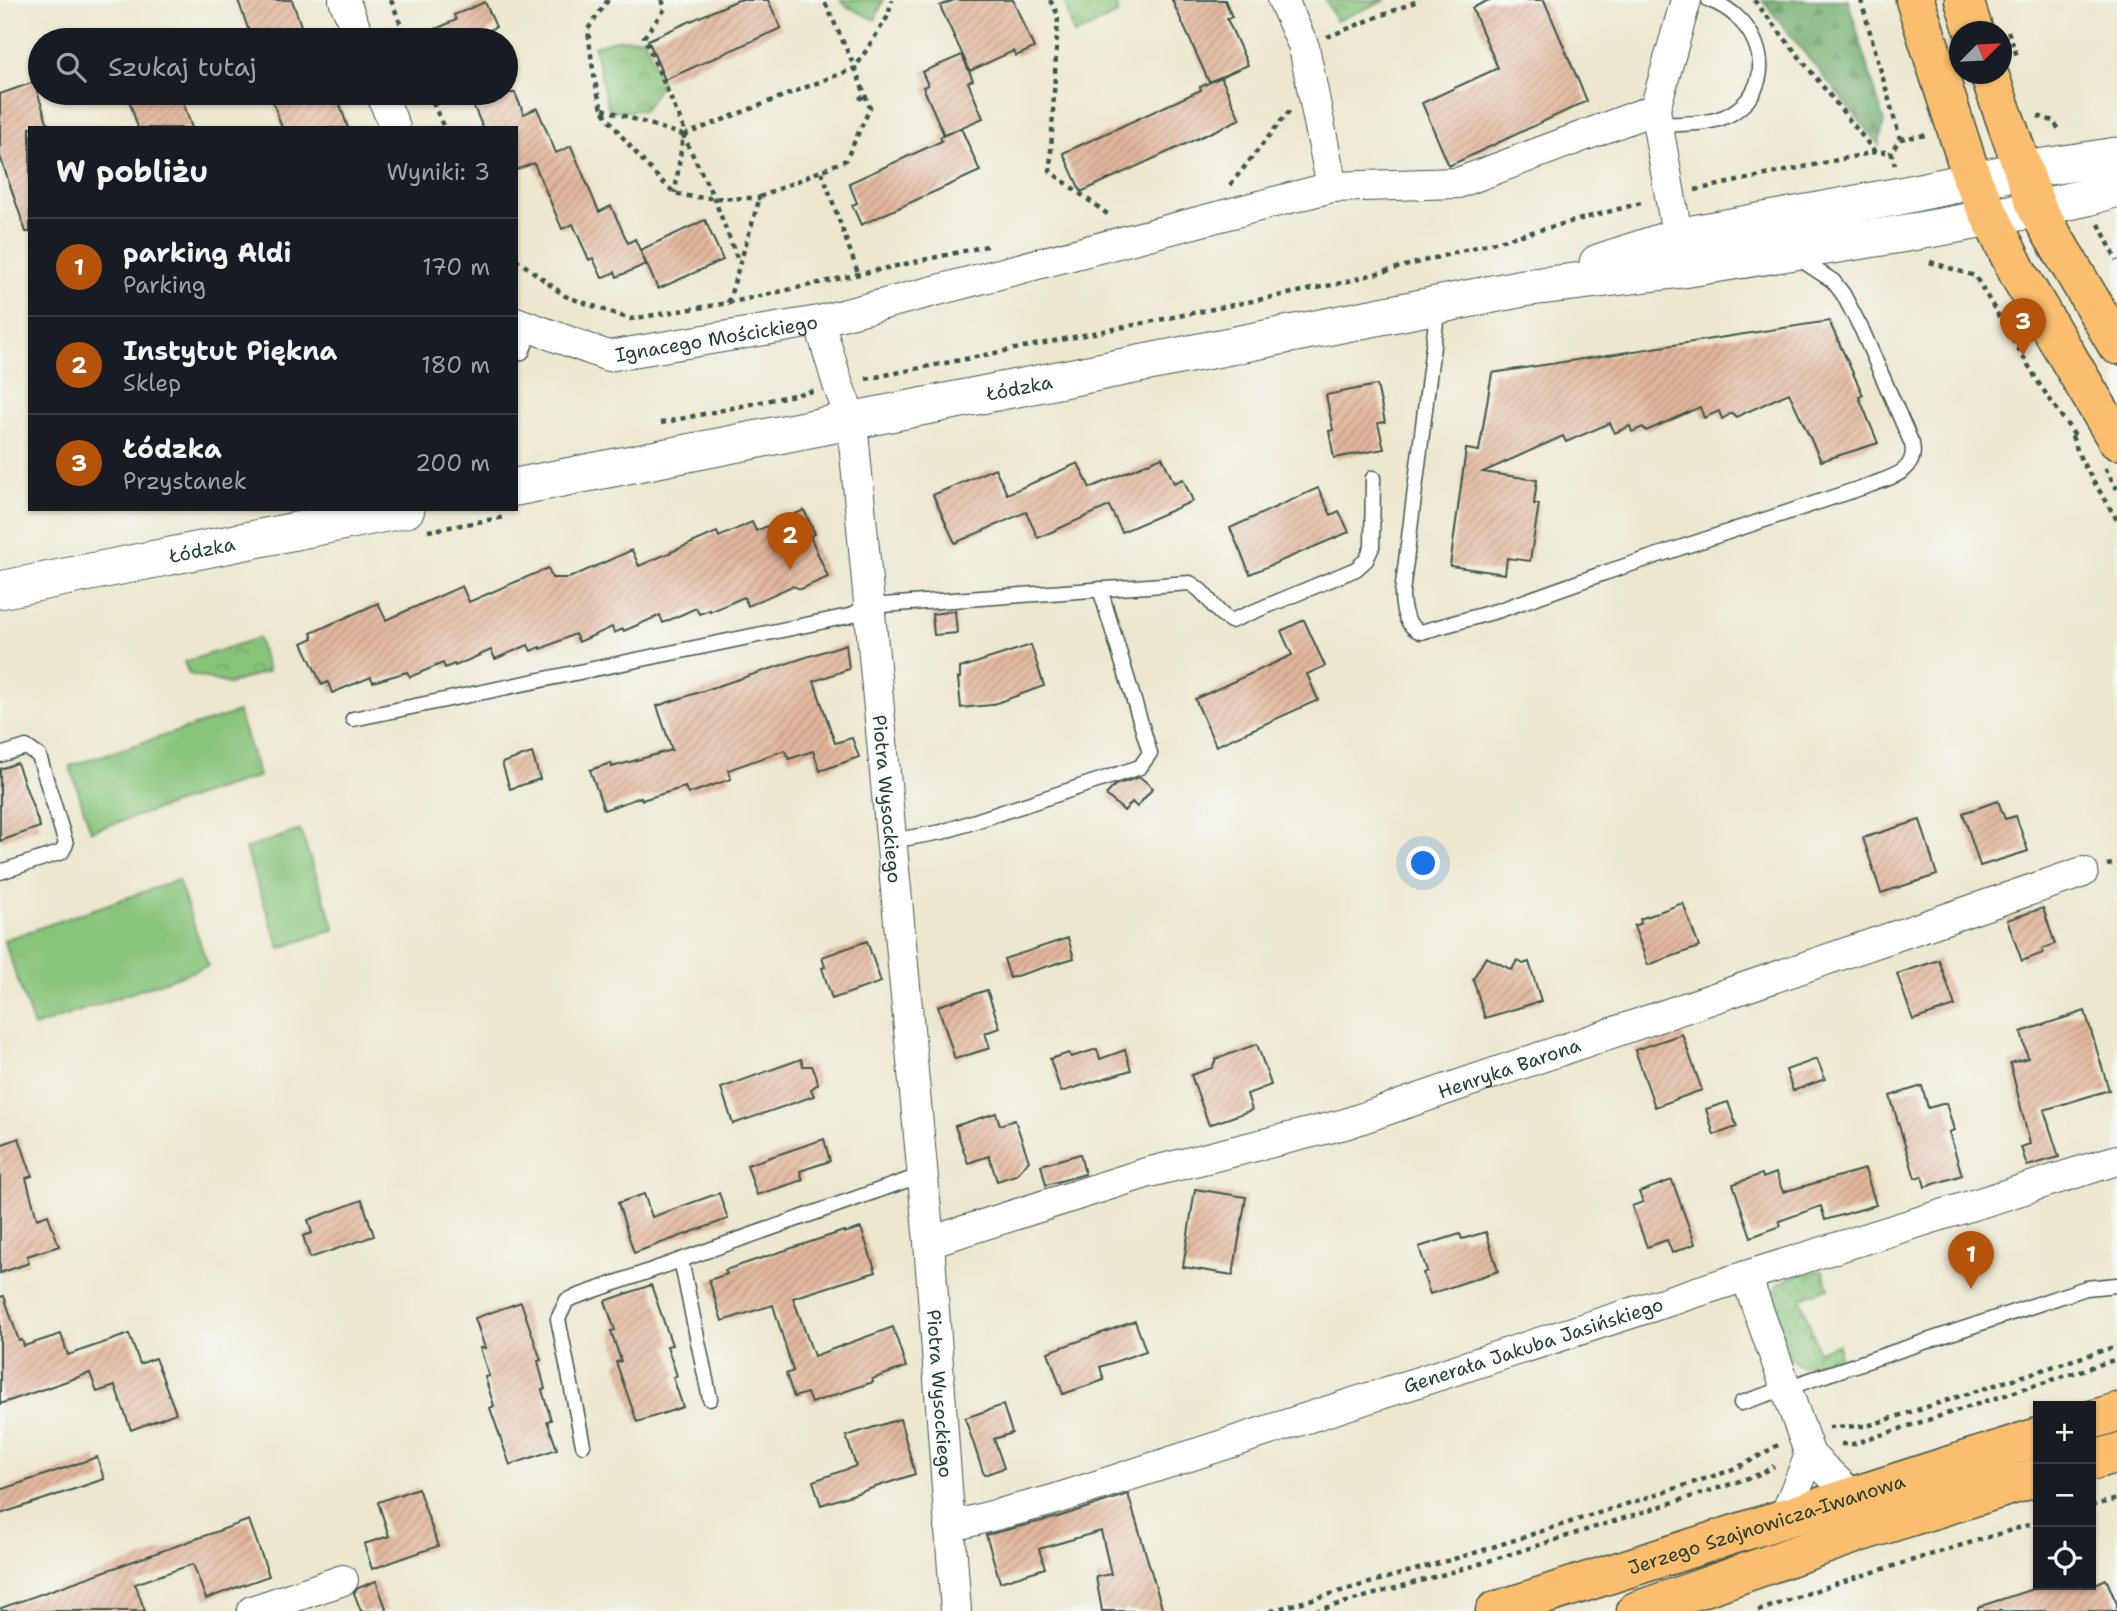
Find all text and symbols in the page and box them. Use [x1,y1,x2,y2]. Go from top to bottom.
north arrow [1949,21,2012,84]
search box [28,28,518,105]
icon: search [52,48,90,86]
text: Szukaj tutaj [108,49,257,84]
text: W pobliżu [56,151,208,192]
text: Wyniki: 3 [386,157,490,187]
text: parking Aldi [123,235,291,270]
text: 1 [74,252,84,282]
text: 170 m [422,252,490,282]
text: Parking [123,270,206,300]
pin: 3 [2000,298,2046,356]
street label: Ignacego Mościckiego [613,309,820,368]
text: Instytut Piękna [123,333,337,368]
text: 2 [71,350,87,380]
text: 180 m [421,350,490,380]
text: Sklep [123,368,181,398]
street label: Łódzka [983,369,1055,407]
text: Łódzka [123,431,222,466]
text: 3 [71,448,87,478]
text: 200 m [415,448,490,478]
text: Przystanek [123,466,247,496]
pin: 2 [767,512,813,570]
street label: Łódzka [166,531,237,569]
street label: Piotra Wysockiego [867,714,907,884]
your location [1406,846,1440,880]
street label: Henryka Barona [1435,1032,1584,1104]
pin: 1 [1948,1231,1994,1289]
street label: Generała Jakuba Jasińskiego [1400,1292,1666,1399]
street label: Piotra Wysockiego [921,1309,958,1479]
map controls [2033,1401,2096,1590]
button: + [2033,1401,2096,1464]
button: − [2033,1464,2096,1527]
street label: Jerzego Szajnowicza-Iwanowa [1625,1468,1908,1581]
button: locate [2033,1527,2096,1590]

